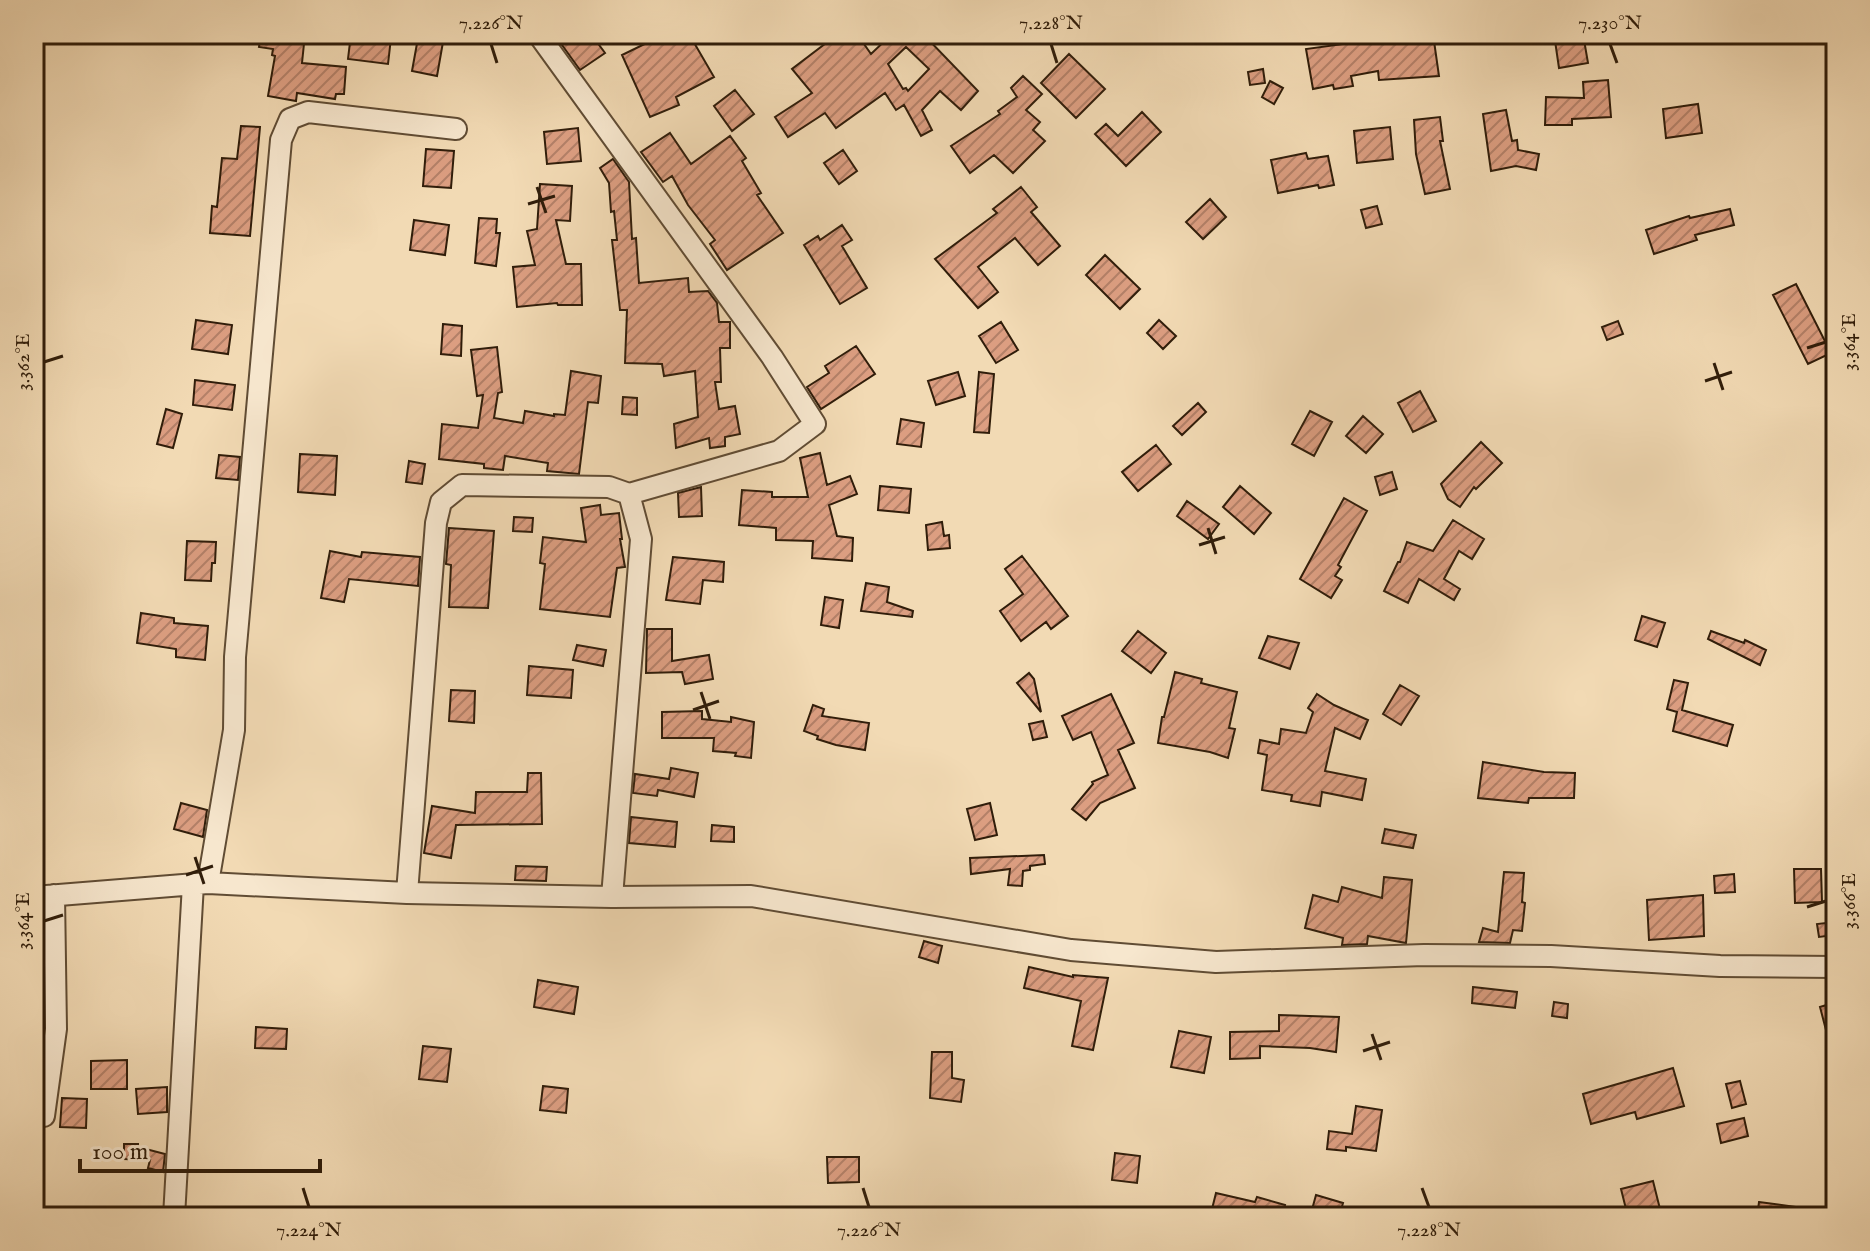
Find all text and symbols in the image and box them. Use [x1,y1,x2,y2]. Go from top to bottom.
text: 7.226°N [459,11,523,36]
text: 7.228°N [1019,11,1083,36]
text: 7.230°N [1578,11,1642,36]
text: 3.364°E [1837,313,1862,371]
text: 3.362°E [11,333,36,391]
text: 3.366°E [1837,873,1862,929]
text: 3.364°E [11,892,36,950]
scale bar [80,1123,320,1173]
text: 100 m [92,1137,148,1168]
text: 7.224°N [276,1218,342,1243]
text: 7.226°N [837,1218,901,1243]
text: 7.228°N [1397,1218,1461,1243]

